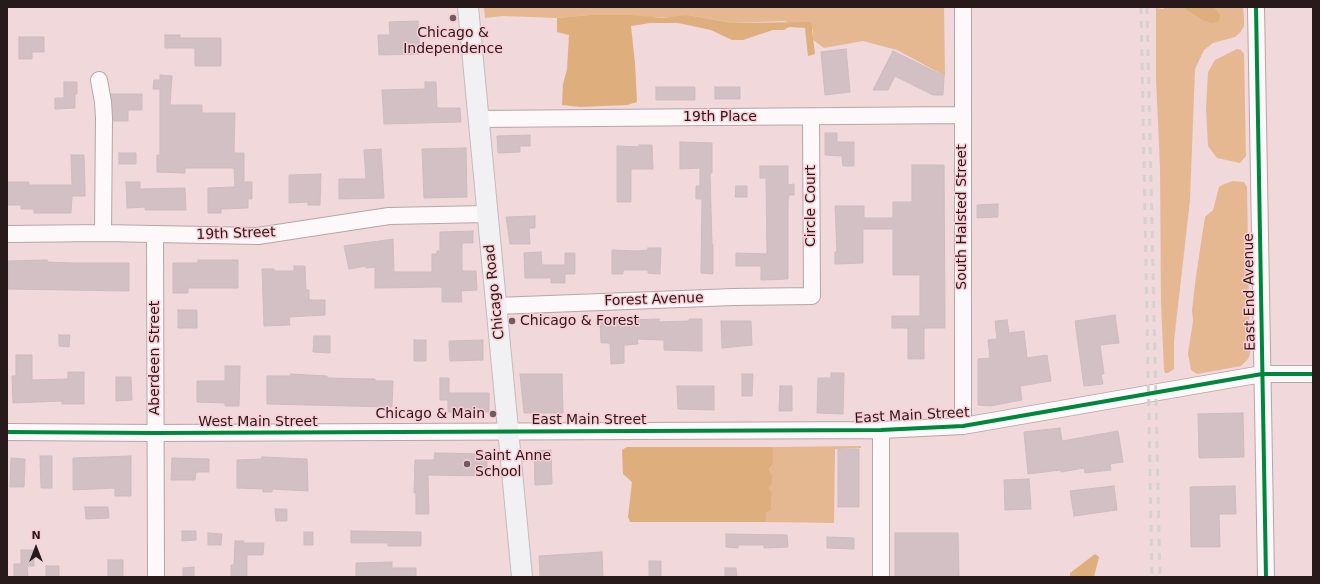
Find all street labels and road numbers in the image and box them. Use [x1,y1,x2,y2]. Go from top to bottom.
street label: 19th Place [683,109,757,125]
street label: South Halsted Street [954,144,970,290]
street label: Circle Court [803,165,819,247]
street label: 19th Street [196,224,276,244]
street label: East End Avenue [1241,233,1259,351]
street label: Chicago Road [482,243,508,341]
street label: Forest Avenue [604,290,704,310]
street label: Aberdeen Street [147,301,163,415]
street label: East Main Street [854,405,970,427]
street label: East Main Street [531,412,647,428]
street label: West Main Street [198,414,318,430]

